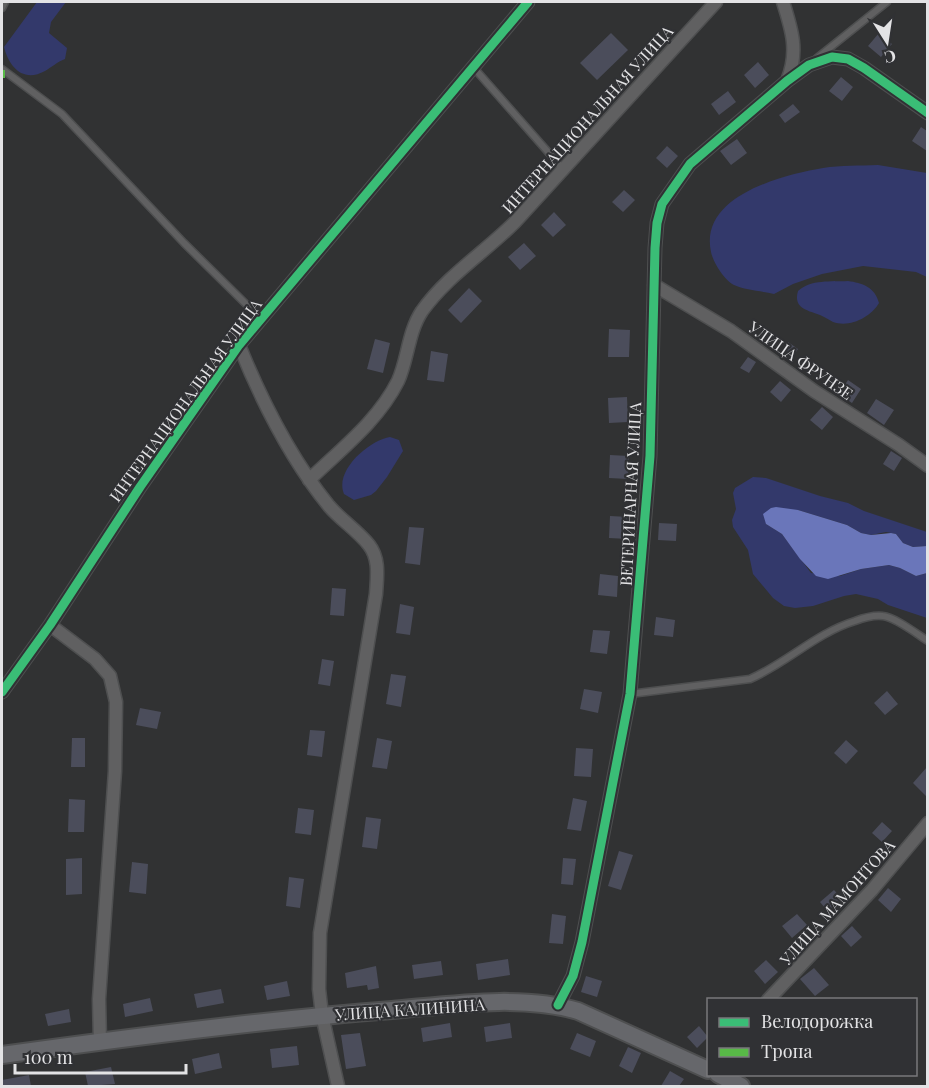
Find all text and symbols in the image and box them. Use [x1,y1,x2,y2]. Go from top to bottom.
north arrow [857,12,917,72]
street label: ИНТЕРНАЦИОНАЛЬНАЯ УЛИЦА [497,20,678,217]
text: С [883,46,898,69]
street label: ИНТЕРНАЦИОНАЛЬНАЯ УЛИЦА [104,294,266,506]
street label: УЛИЦА ФРУНЗЕ [744,316,857,404]
street label: ВЕТЕРИНАРНАЯ УЛИЦА [615,401,645,587]
street label: УЛИЦА МАМОНТОВА [774,834,900,970]
street label: УЛИЦА КАЛИНИНА [333,993,486,1025]
legend [707,998,917,1076]
text: Велодорожка [761,1009,873,1033]
scale bar [15,1037,186,1075]
text: Тропа [761,1039,812,1063]
text: 100 m [24,1045,73,1069]

